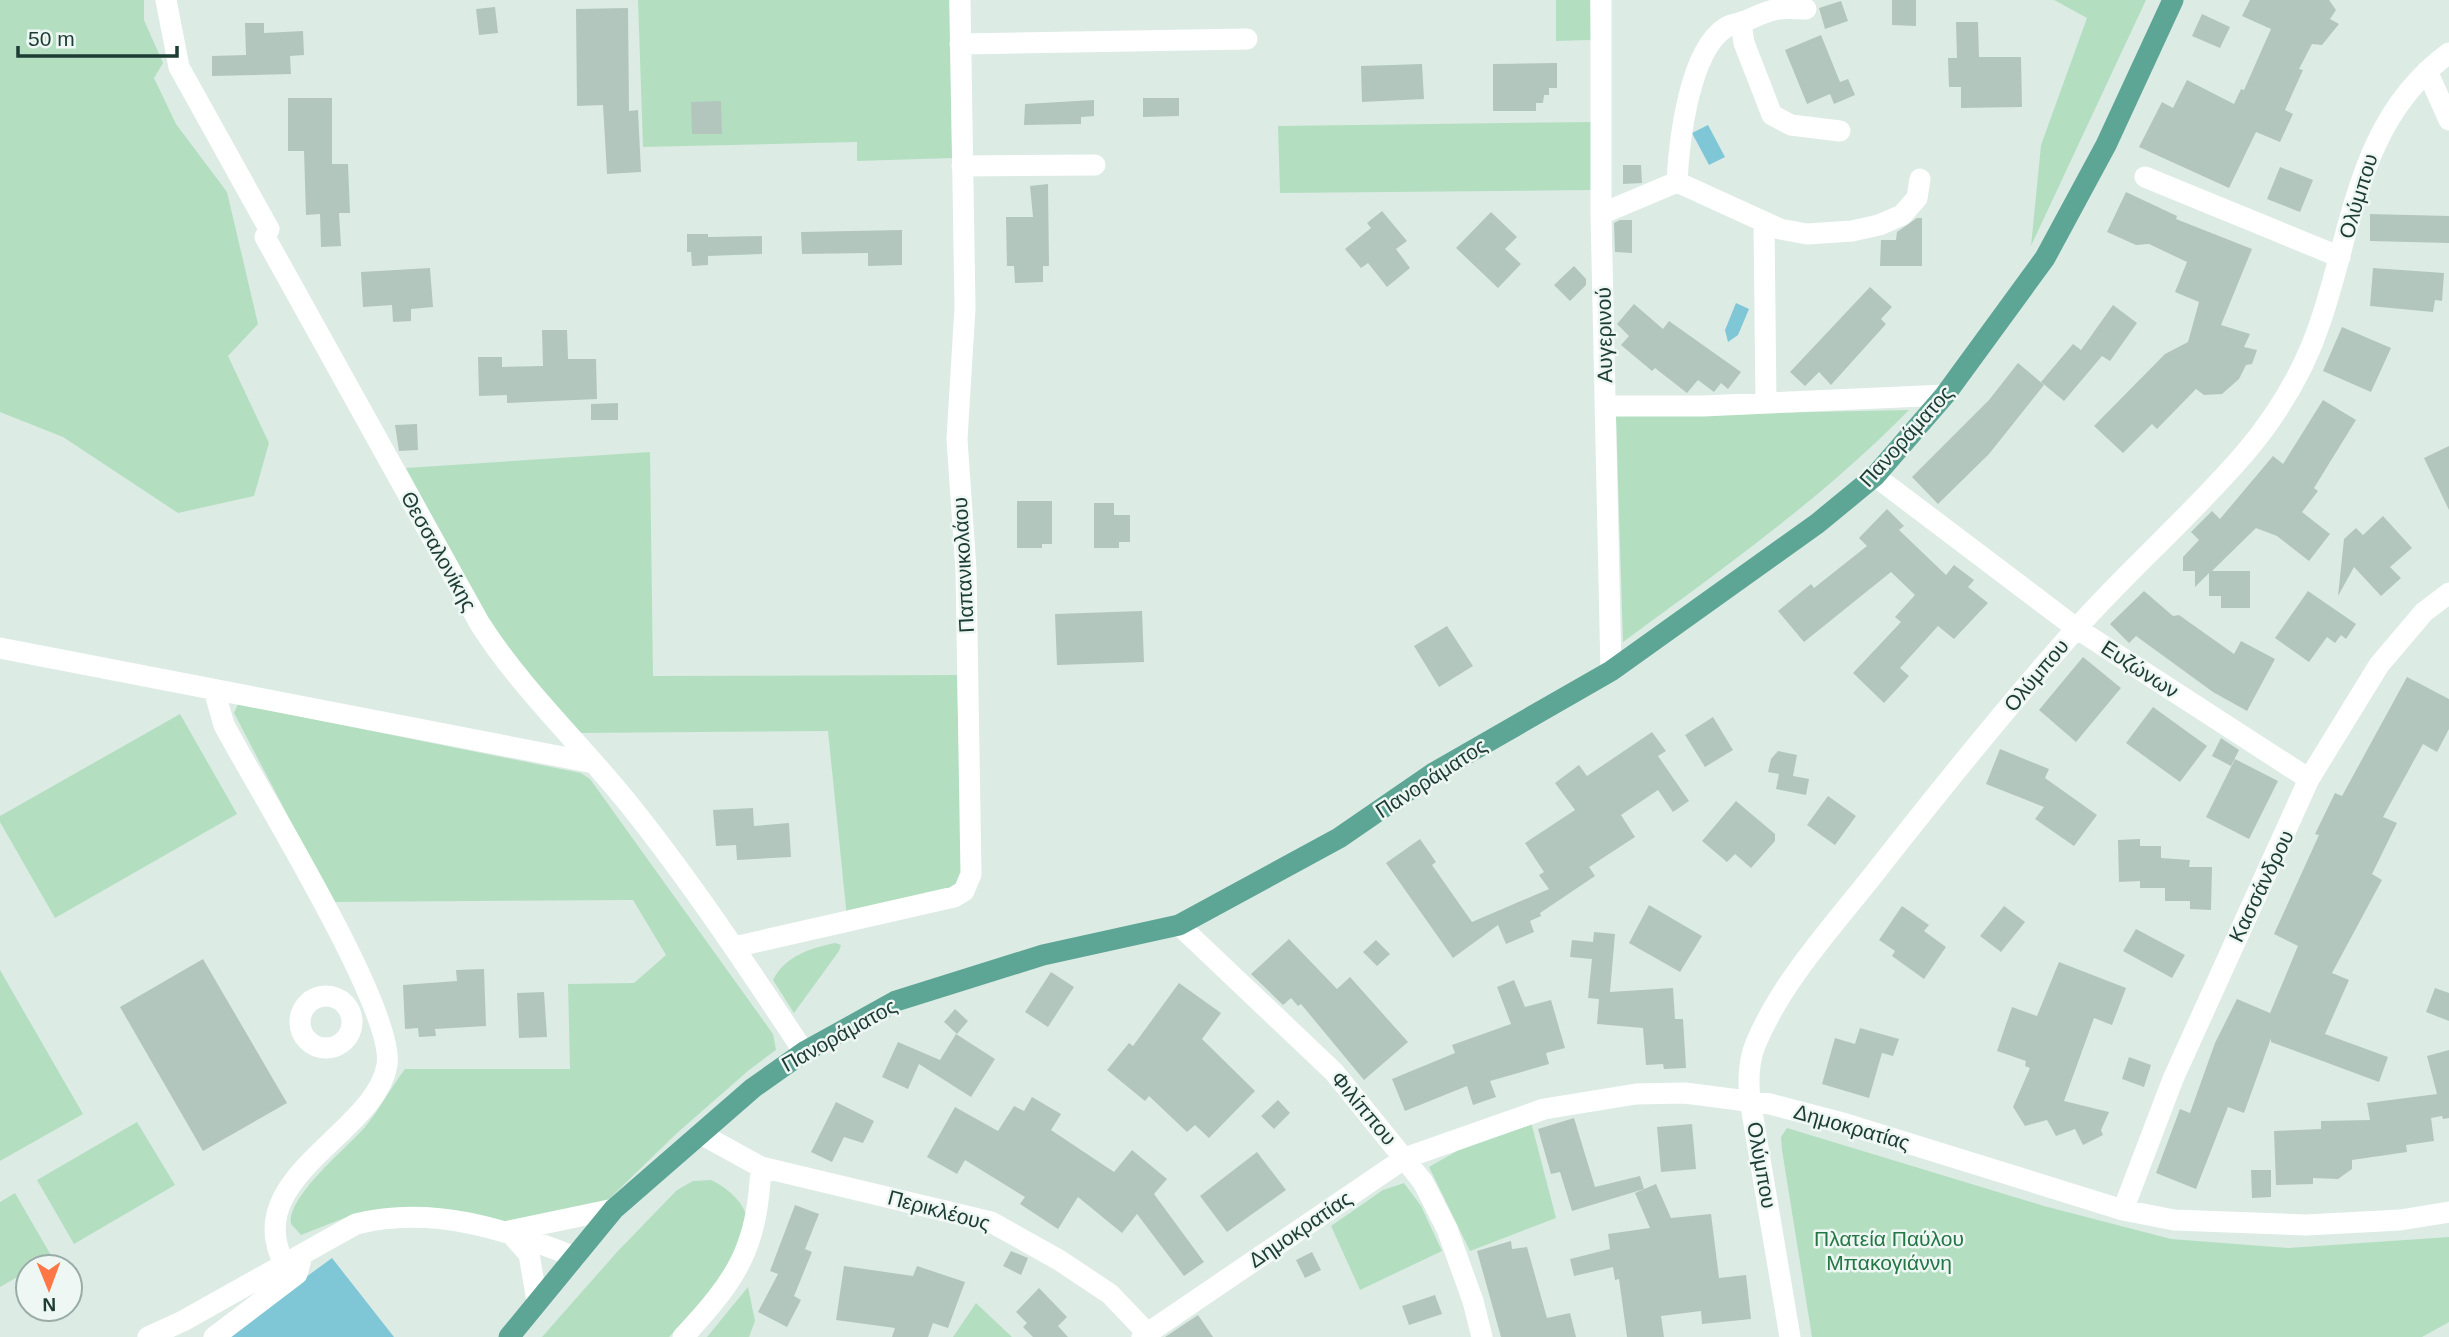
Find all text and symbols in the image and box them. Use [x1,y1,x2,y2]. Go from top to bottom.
scale bar [18,14,177,58]
text: 50 m [28,27,75,50]
street label: Ολύμπου [2334,151,2382,241]
street label: Αυγερινού [1592,287,1616,383]
street label: Πανοράματος [1855,381,1957,491]
street label: Θεσσαλονίκης [397,487,481,615]
street label: Παπανικολάου [948,497,978,633]
street label: Ολύμπου [1999,634,2073,716]
street label: Ευζώνων [2097,636,2183,702]
street label: Πανοράματος [1371,734,1491,822]
street label: Κασσάνδρου [2224,826,2298,946]
street label: Πανοράματος [778,994,900,1076]
street label: Φιλίππου [1327,1067,1401,1149]
street label: Δημοκρατίας [1791,1100,1913,1154]
street label: Ολύμπου [1743,1120,1781,1210]
street label: Περικλέους [885,1185,993,1235]
street label: Δημοκρατίας [1244,1186,1356,1272]
park label: Πλατεία Παύλου Μπακογιάννη [1814,1227,1964,1274]
north arrow [14,1253,84,1323]
text: N [42,1294,56,1315]

